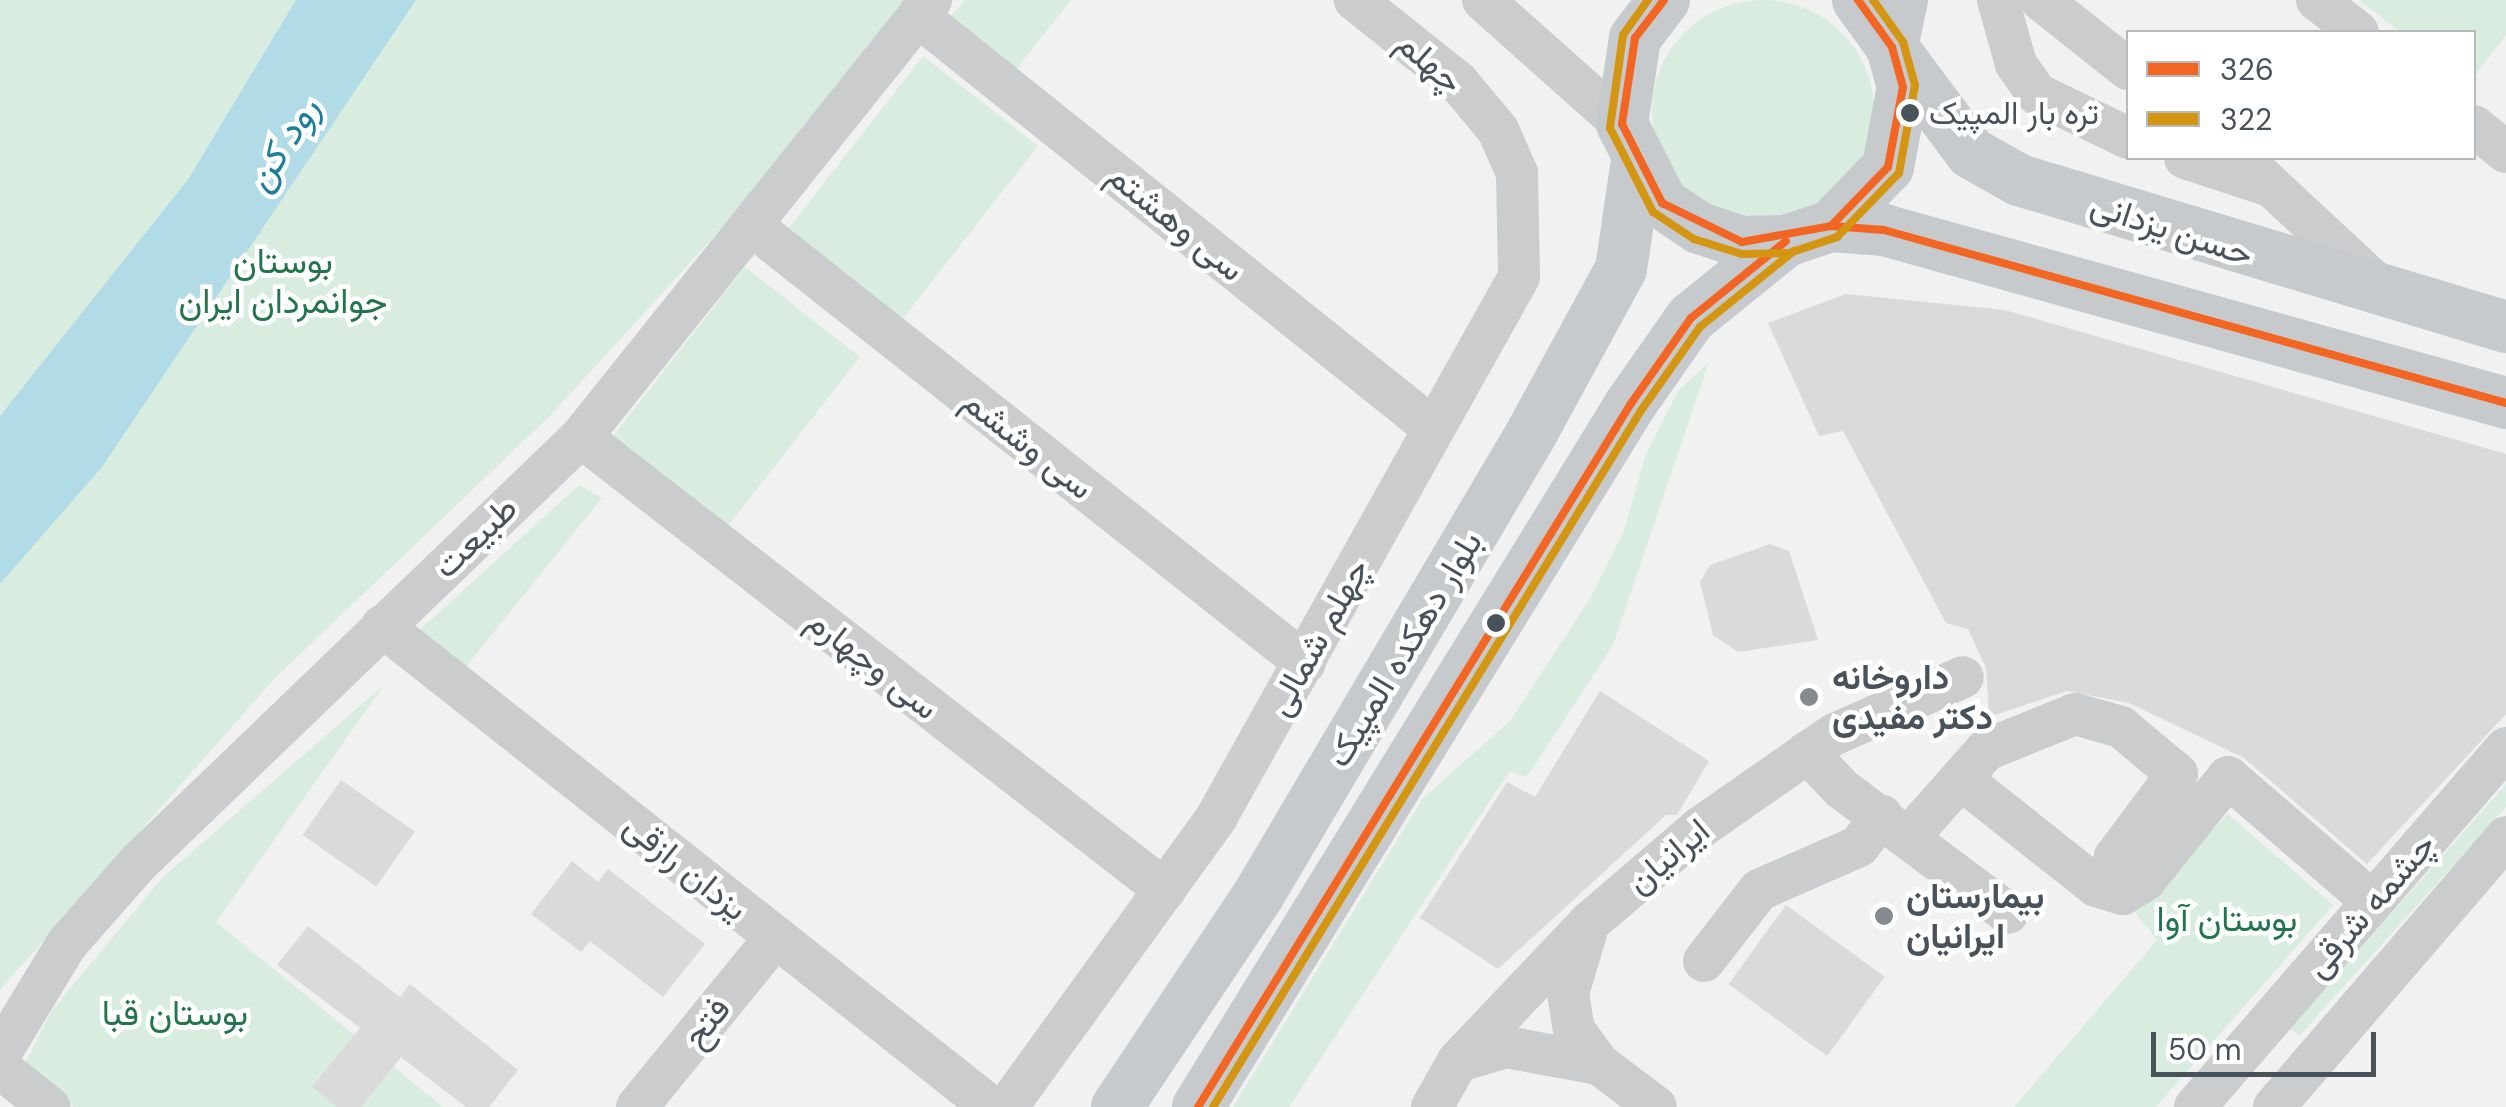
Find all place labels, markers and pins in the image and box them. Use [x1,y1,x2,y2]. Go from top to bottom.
place label: تره بار المپیک [1929,94,2099,132]
marker: تره بار المپیک [1900,103,1920,123]
unlabelled marker [1486,613,1506,633]
place label: داروخانه دکتر مفیدی [1832,656,1993,738]
marker: داروخانه دکتر مفیدی [1796,684,1822,710]
place label: بیمارستان ایرانیان [1906,875,2044,957]
marker: بیمارستان ایرانیان [1871,903,1897,929]

